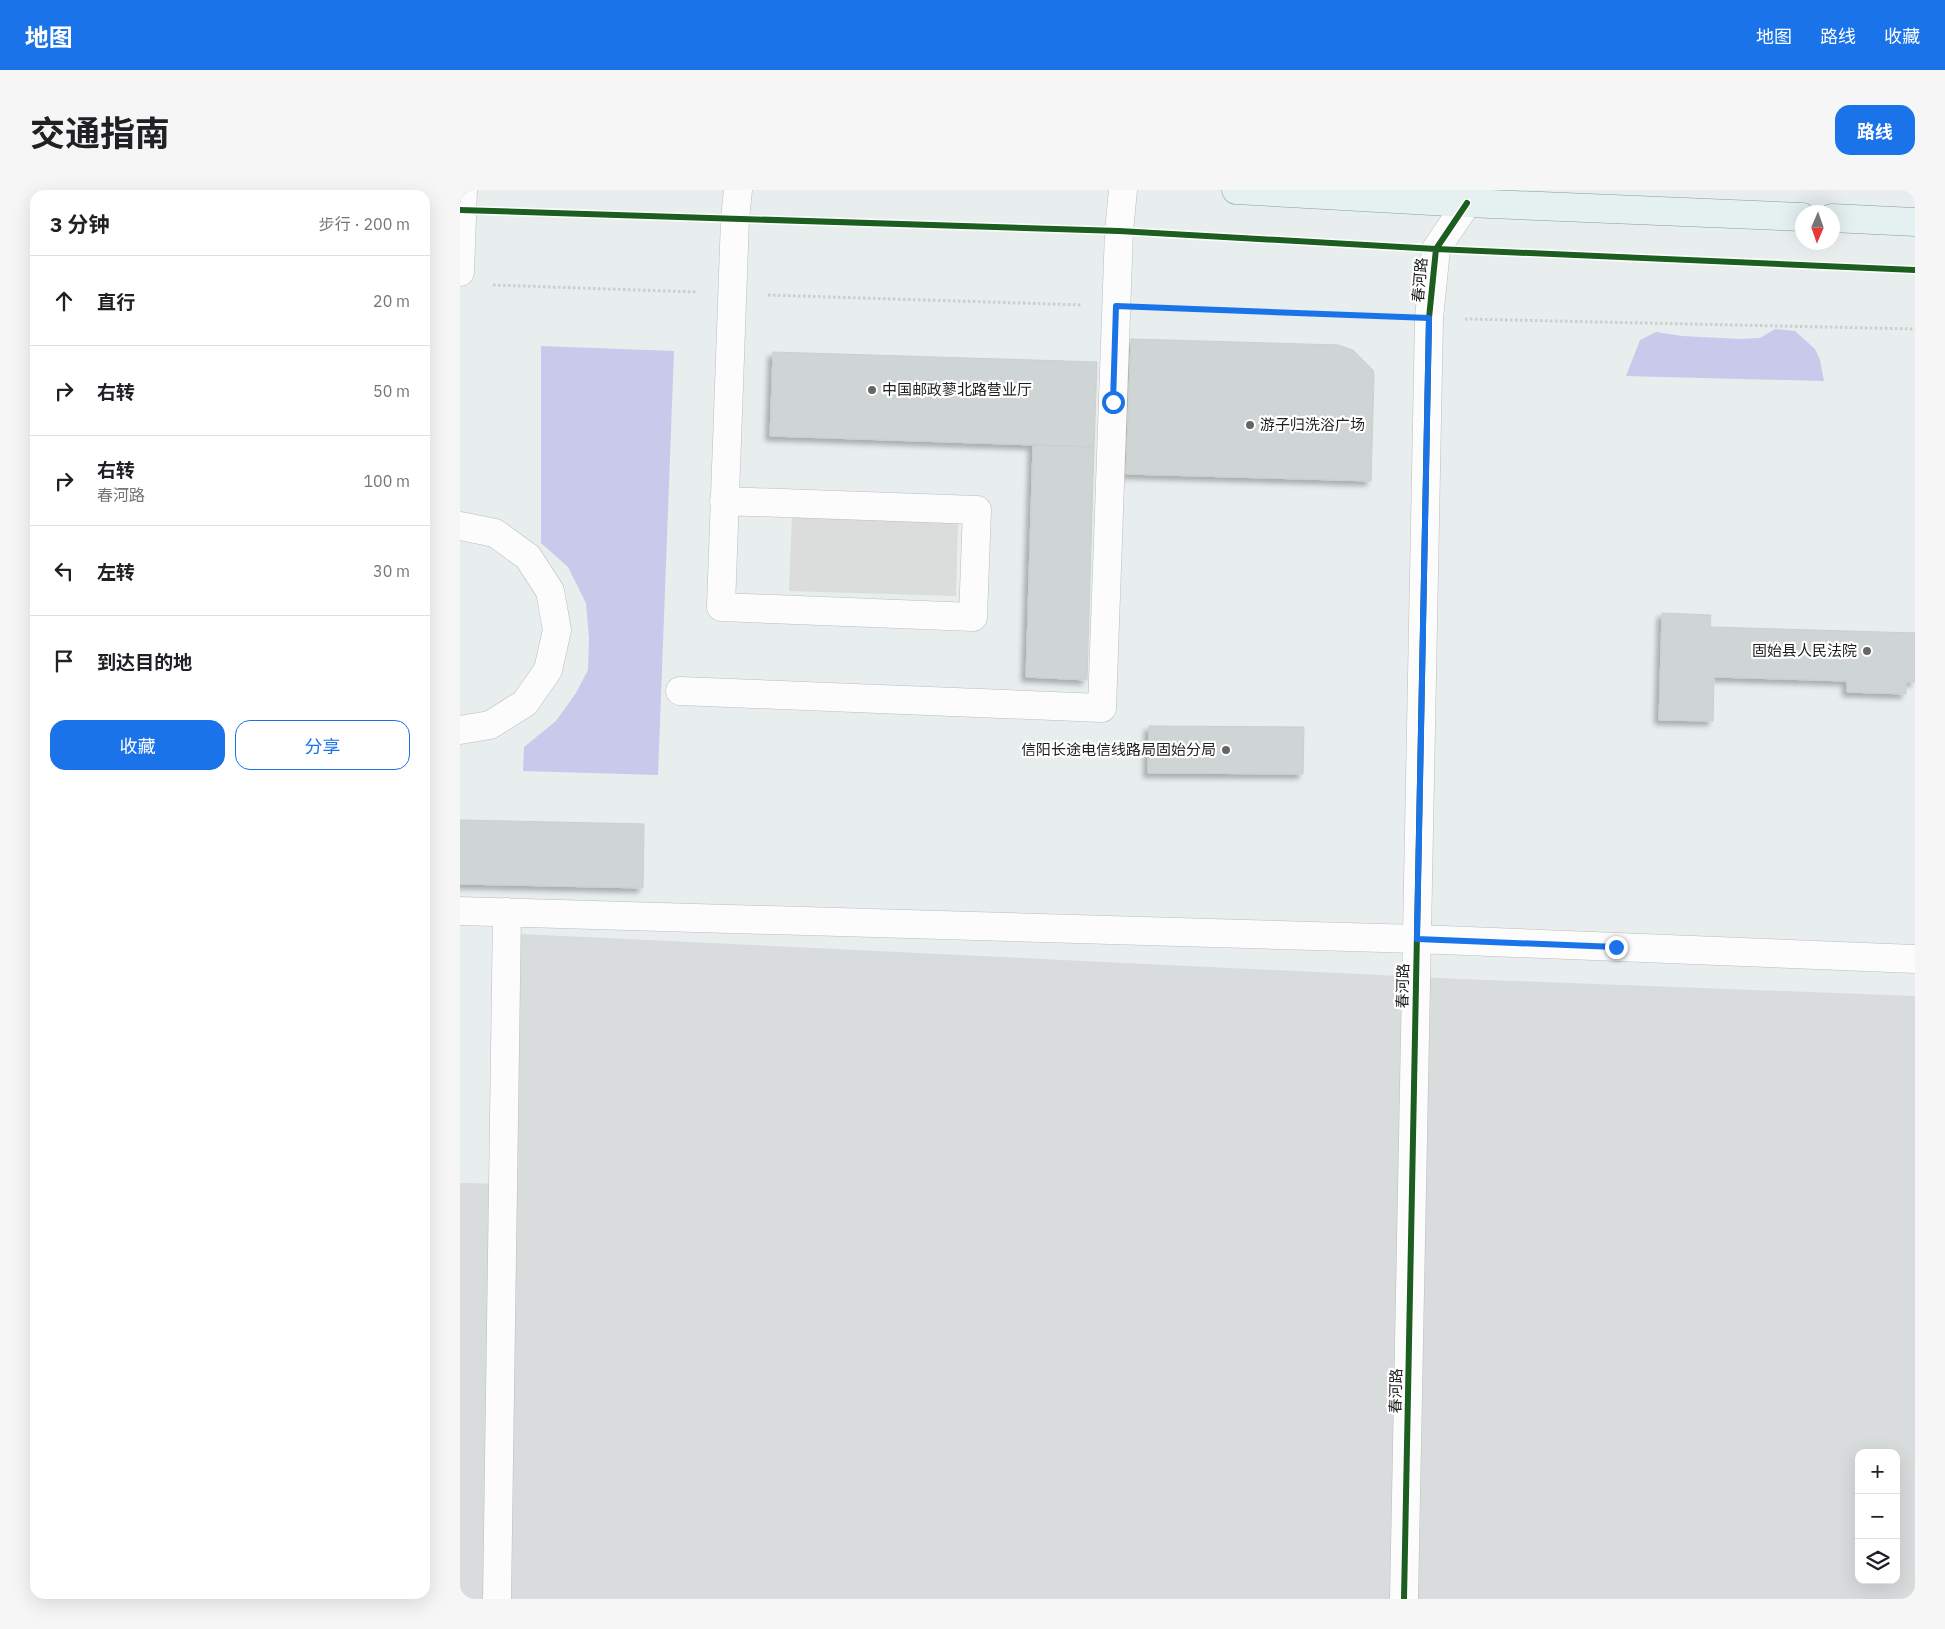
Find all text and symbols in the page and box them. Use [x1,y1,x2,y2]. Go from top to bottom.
text: 地图 [25,21,73,53]
text: 地图 [1756,25,1792,48]
text: 路线 [1820,25,1856,48]
text: 收藏 [1884,25,1920,48]
button: 路线 [1835,105,1915,155]
text: 交通指南 [30,110,170,156]
north arrow [1795,205,1840,250]
text: 3 分钟 [50,210,110,238]
text: 步行 · 200 m [319,214,410,234]
street label: 春河路 [1408,257,1431,303]
icon: ahead [50,287,78,315]
text: 直行 [97,290,135,314]
text: 20 m [373,291,410,311]
icon: right [50,377,78,405]
text: 右转 [97,380,135,404]
place label: 中国邮政蓼北路营业厅 [882,380,1032,399]
text: 50 m [373,381,410,401]
marker: 中国邮政蓼北路营业厅 [866,384,878,396]
route start [1102,391,1125,414]
place label: 游子归洗浴广场 [1260,415,1365,434]
marker: 游子归洗浴广场 [1244,419,1256,431]
text: 右转 [97,458,135,482]
icon: right [50,467,78,495]
text: 100 m [363,471,410,491]
text: 春河路 [97,485,145,505]
icon: left [50,557,78,585]
text: 左转 [97,560,135,584]
text: 30 m [373,561,410,581]
place label: 固始县人民法院 [1752,641,1857,660]
marker: 固始县人民法院 [1861,645,1873,657]
icon: arrive [50,647,78,675]
text: 到达目的地 [97,650,192,674]
button: 收藏 [50,720,225,770]
button: 分享 [235,720,410,770]
place label: 信阳长途电信线路局固始分局 [1021,740,1216,759]
marker: 信阳长途电信线路局固始分局 [1220,744,1232,756]
route end [1605,936,1628,959]
street label: 春河路 [1393,963,1412,1009]
street label: 春河路 [1386,1368,1405,1414]
map controls [1855,1449,1900,1584]
button: + [1855,1449,1900,1494]
button: − [1855,1494,1900,1539]
button: layers [1855,1539,1900,1584]

